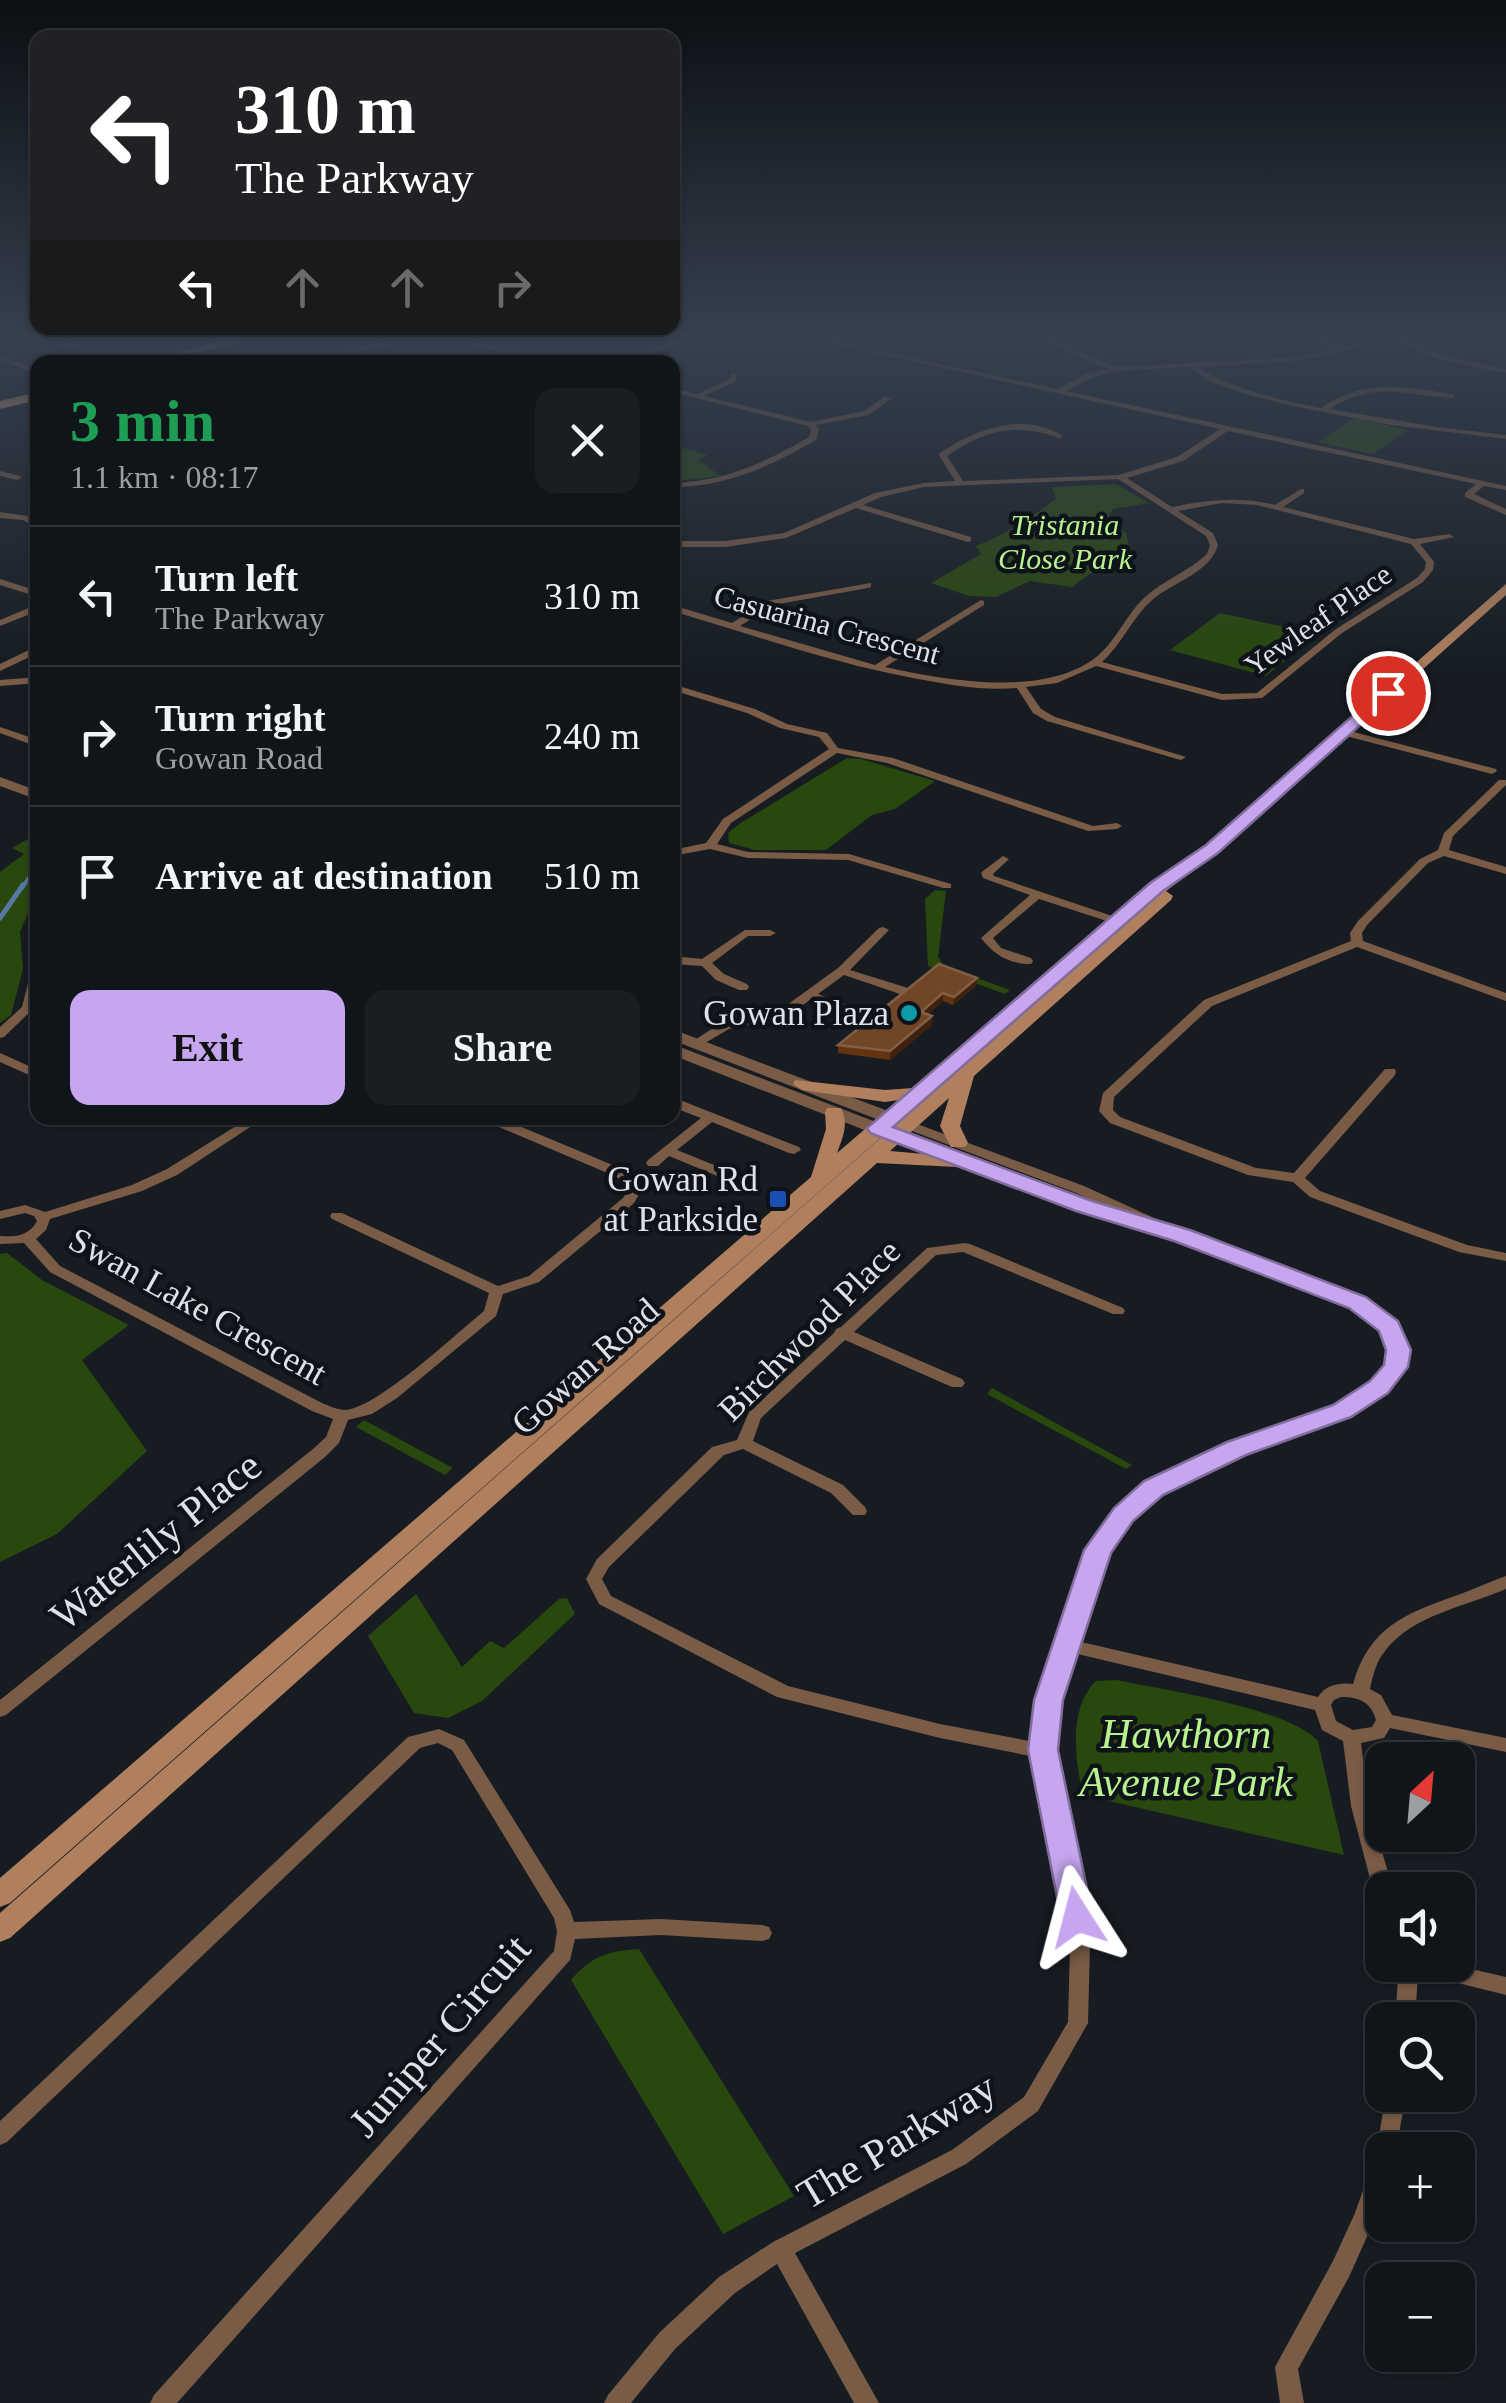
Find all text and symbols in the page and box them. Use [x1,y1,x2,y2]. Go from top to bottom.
icon: left [70,70,200,200]
text: 310 m [235,71,416,148]
text: The Parkway [235,153,474,203]
icon: left [170,260,225,315]
icon: ahead [275,260,330,315]
icon: ahead [380,260,435,315]
icon: right [485,260,540,315]
text: 3 min [70,388,215,454]
button: close [535,388,640,493]
text: 1.1 km · 08:17 [70,459,258,495]
park label: Tristania Close Park [998,508,1133,575]
text: Turn left [155,557,298,599]
street label: Yewleaf Place [1238,557,1397,682]
icon: left [70,569,125,624]
text: 310 m [544,575,640,617]
street label: Casuarina Crescent [711,579,944,671]
text: The Parkway [155,600,325,636]
pin [1346,651,1431,736]
icon: arrive [1361,666,1416,721]
text: Turn right [155,697,326,739]
icon: right [70,709,125,764]
text: 240 m [544,715,640,757]
text: Gowan Road [155,740,323,776]
icon: arrive [70,849,125,904]
text: Arrive at destination [155,855,493,897]
text: 510 m [544,855,640,897]
button: Exit [70,990,345,1105]
button: Share [365,990,640,1105]
place label: Gowan Plaza [703,994,889,1033]
marker: Gowan Plaza [898,1002,920,1024]
place label: Gowan Rd at Parkside [603,1160,758,1239]
marker: Gowan Rd at Parkside [767,1188,789,1210]
street label: Swan Lake Crescent [62,1220,333,1393]
street label: Birchwood Place [711,1232,908,1429]
street label: Gowan Road [504,1290,667,1442]
street label: Waterlily Place [41,1442,270,1639]
park label: Hawthorn Avenue Park [1076,1711,1294,1805]
north arrow [1365,1742,1475,1852]
map controls [1365,1742,1475,2372]
position arrow [1025,1865,1129,1969]
button: sound [1365,1872,1475,1982]
street label: Juniper Circuit [340,1926,540,2145]
button: search [1365,2002,1475,2112]
street label: The Parkway [789,2064,1004,2218]
button: + [1365,2132,1475,2242]
button: − [1365,2262,1475,2372]

